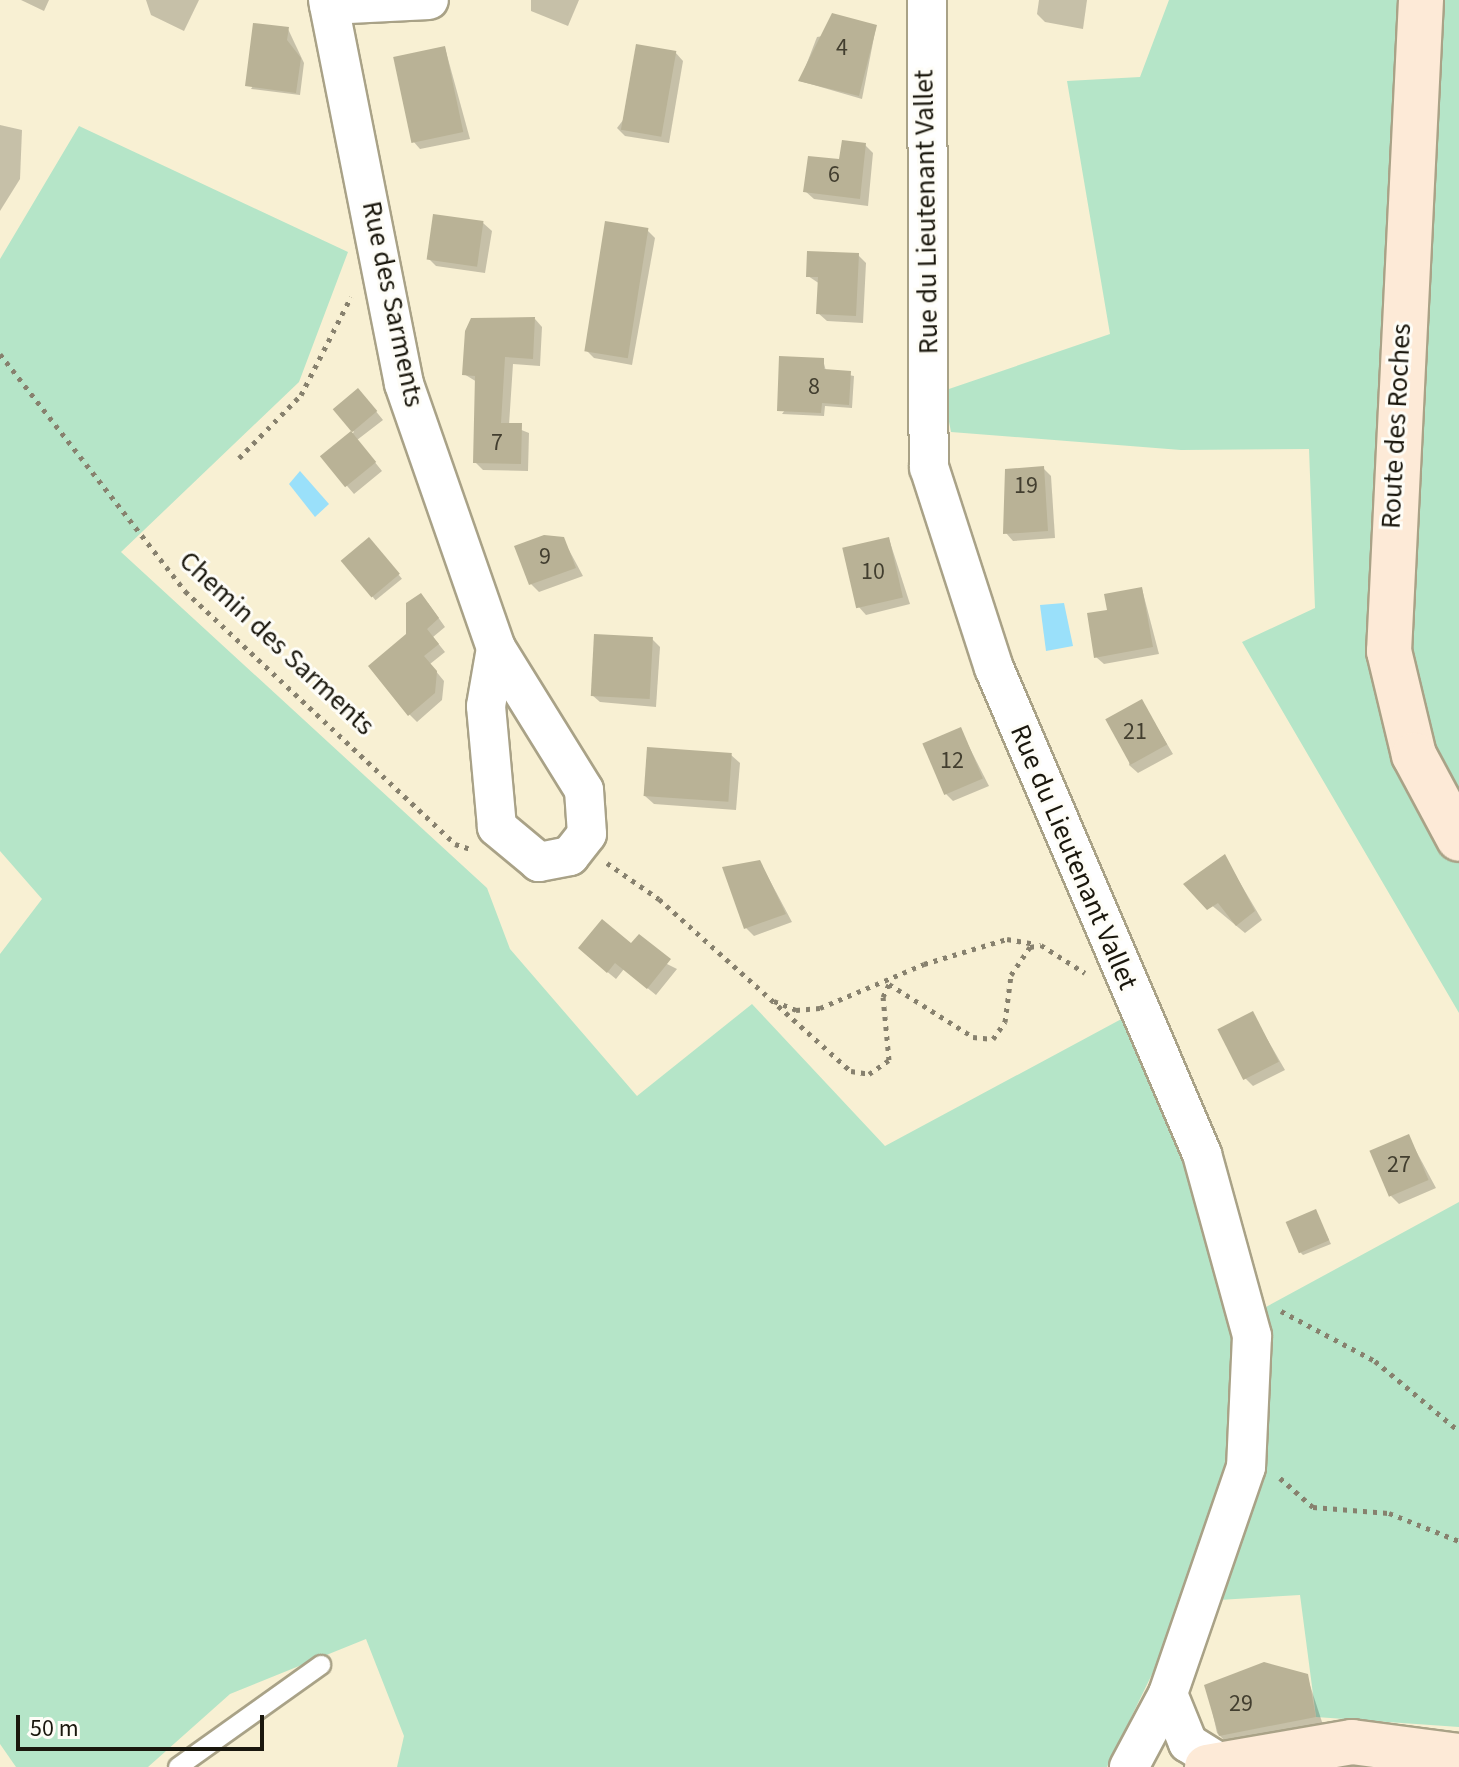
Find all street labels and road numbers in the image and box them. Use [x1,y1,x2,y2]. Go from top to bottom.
street label: Rue du Lieutenant Vallet [907,69,945,355]
street label: Rue des Sarments [355,198,431,410]
street label: Route des Roches [1374,322,1418,530]
street label: Chemin des Sarments [172,544,382,742]
street label: Rue du Lieutenant Vallet [1003,719,1145,995]

